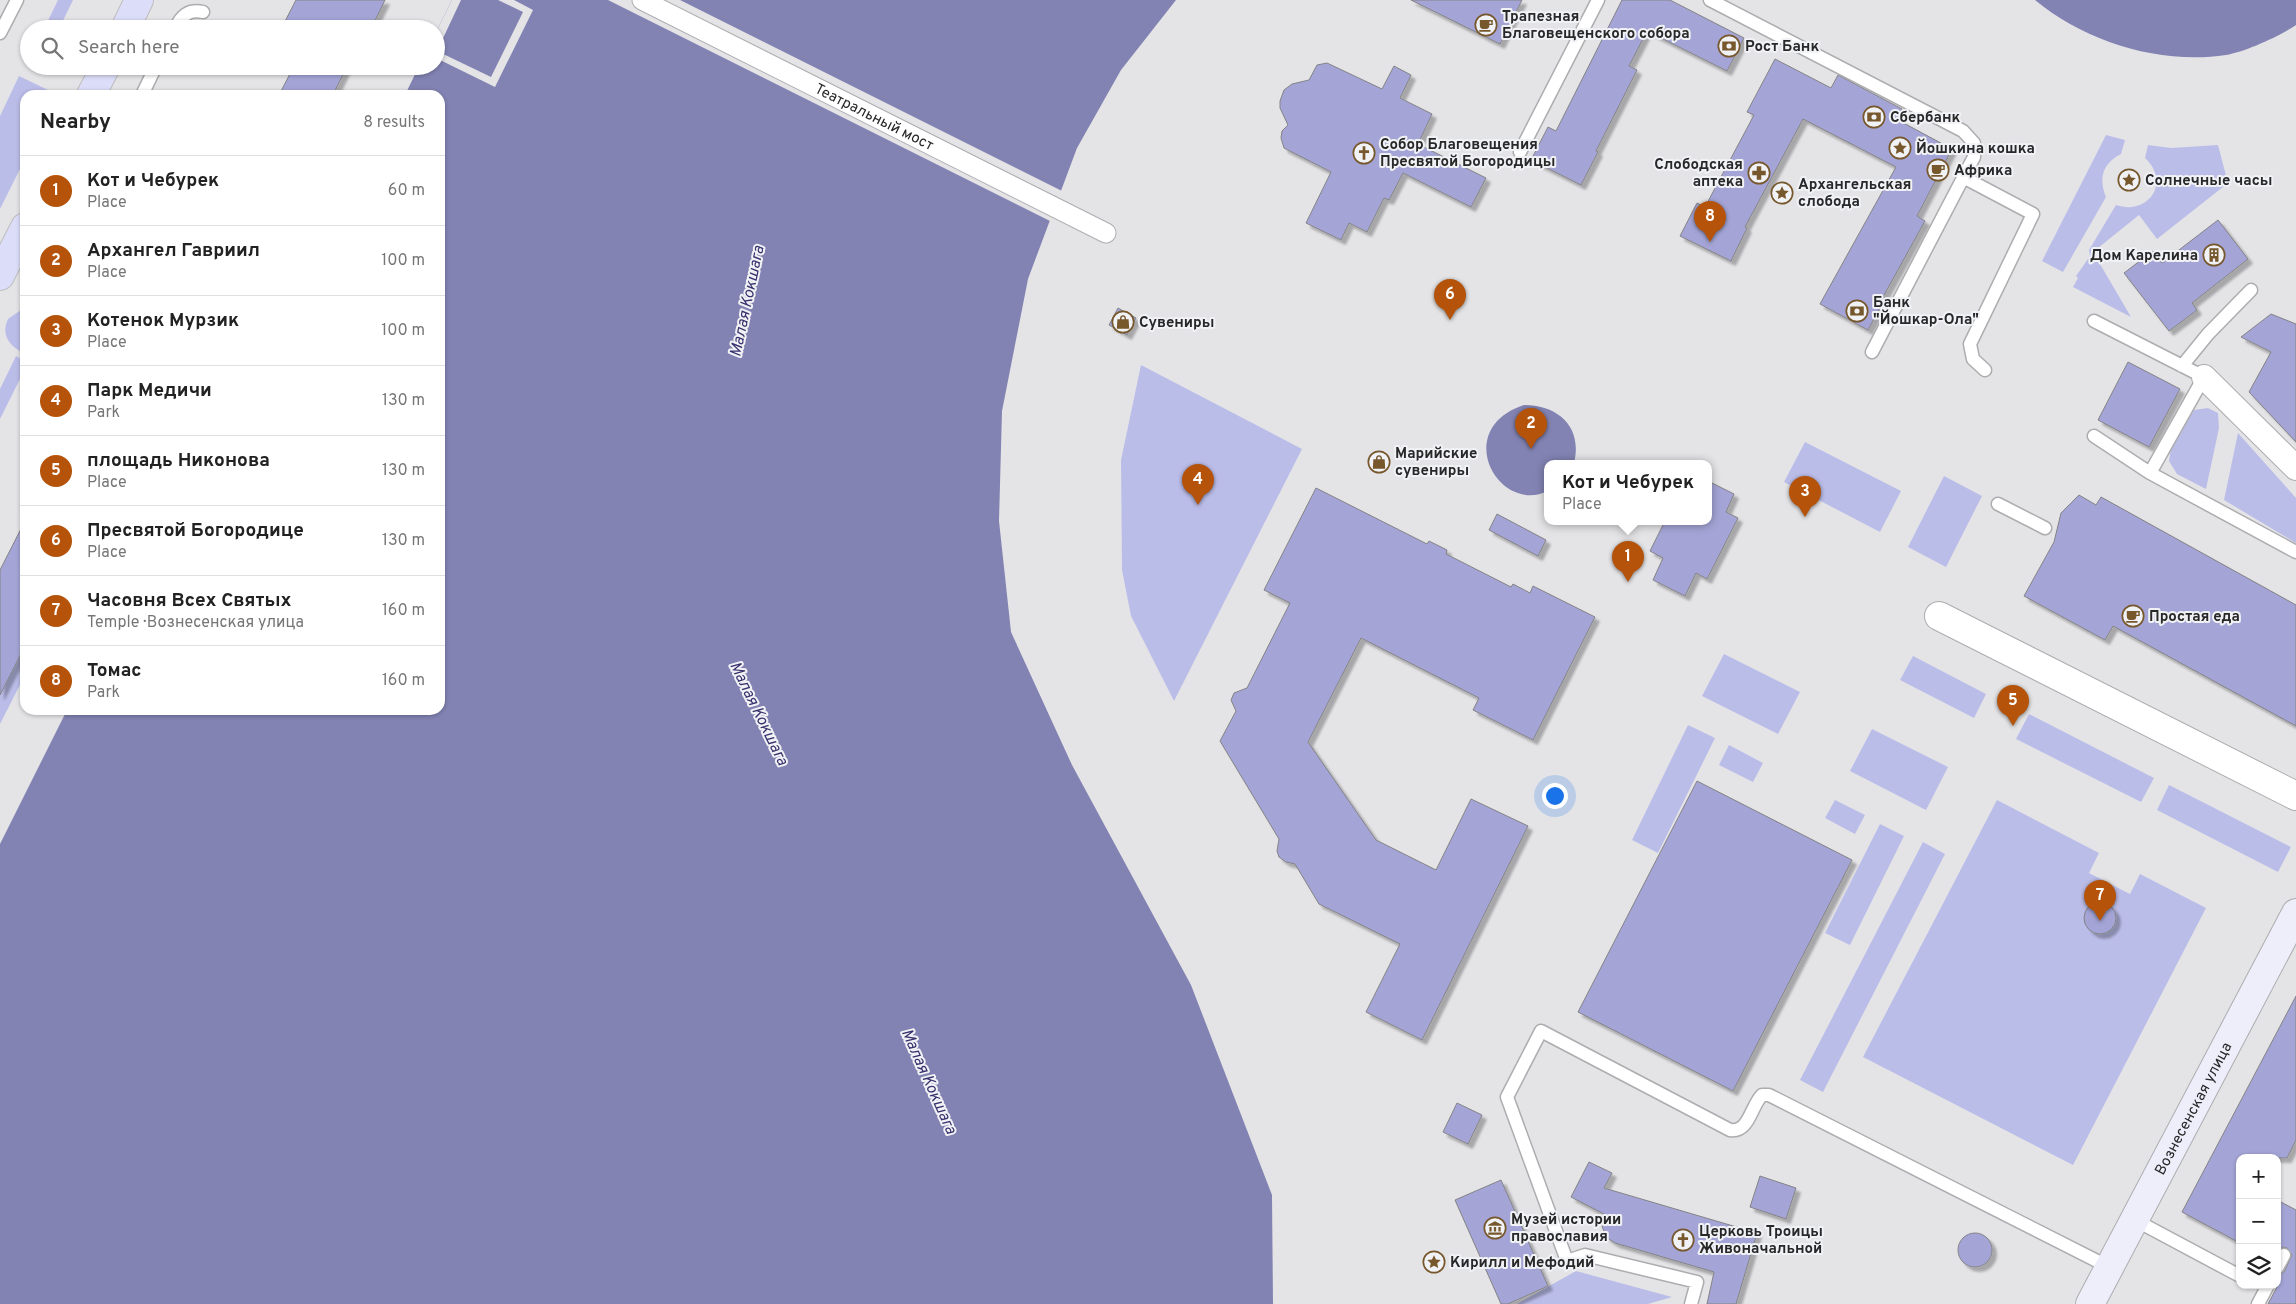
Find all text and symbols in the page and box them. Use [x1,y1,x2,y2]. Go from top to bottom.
place label: Трапезная Благовещенского собора [1502,8,1690,44]
cafe icon: Трапезная Благовещенского собора [1474,13,1498,37]
search box [20,20,445,75]
icon: search [38,34,66,62]
bank icon: Рост Банк [1717,34,1741,58]
text: Search here [78,36,180,60]
place label: Рост Банк [1745,38,1819,57]
street label: Театральный мост [811,80,936,156]
bank icon: Сбербанк [1862,105,1886,129]
text: Nearby [40,109,111,136]
place label: Сбербанк [1890,109,1961,128]
text: 8 results [363,113,425,133]
place label: Собор Благовещения Пресвятой Богородицы [1380,136,1555,172]
place icon: Йошкина кошка [1888,136,1912,160]
place label: Йошкина кошка [1916,138,2035,159]
church icon: Собор Благовещения Пресвятой Богородицы [1352,141,1376,165]
place label: Слободская аптека [1654,156,1743,192]
cafe icon: Африка [1926,158,1950,182]
pharmacy icon: Слободская аптека [1747,161,1771,185]
place label: Африка [1954,162,2012,181]
place icon: Солнечные часы [2117,168,2141,192]
text: Кот и Чебурек [87,169,219,193]
place label: Солнечные часы [2145,172,2272,191]
place label: Архангельская слобода [1798,176,1911,212]
text: 1 [53,181,59,201]
text: 60 m [388,181,425,201]
place icon: Архангельская слобода [1770,181,1794,205]
text: Place [87,193,127,213]
pin: 8 [1694,201,1726,242]
text: Архангел Гавриил [87,239,260,263]
water label: Малая Кокшага [726,243,770,359]
building icon: Дом Карелина [2202,243,2226,267]
place label: Дом Карелина [2090,247,2198,266]
text: 2 [51,251,61,271]
text: 100 m [381,251,425,271]
text: Place [87,263,127,283]
pin: 6 [1434,279,1466,320]
place label: Банк "Йошкар-Ола" [1873,294,1979,330]
bank icon: Банк "Йошкар-Ола" [1845,299,1869,323]
text: Котенок Мурзик [87,309,239,333]
shop icon: Сувениры [1111,310,1135,334]
place label: Сувениры [1139,314,1214,333]
text: 3 [51,321,61,341]
text: 100 m [381,321,425,341]
text: Place [87,333,127,353]
text: Парк Медичи [87,379,212,403]
text: 4 [51,391,61,411]
text: 130 m [382,391,425,411]
text: Park [87,403,120,423]
pin: 2 [1515,408,1547,449]
place label: Марийские сувениры [1395,445,1477,481]
text: площадь Никонова [87,449,270,473]
shop icon: Марийские сувениры [1367,450,1391,474]
popup [1544,460,1712,525]
text: 5 [51,461,61,481]
text: 130 m [382,461,425,481]
pin: 4 [1182,464,1214,505]
text: Кот и Чебурек [1562,471,1694,495]
text: Place [87,473,127,493]
pin: 3 [1789,476,1821,517]
text: Place [1562,495,1602,515]
text: Пресвятой Богородице [87,519,304,543]
text: 6 [51,531,61,551]
text: 130 m [382,531,425,551]
pin: 1 [1612,541,1644,582]
text: Place [87,543,127,563]
text: Часовня Всех Святых [87,589,292,613]
text: 7 [52,601,60,621]
text: 160 m [382,601,425,621]
cafe icon: Простая еда [2121,604,2145,628]
place label: Простая еда [2149,608,2240,627]
text: Temple · Вознесенская улица [87,613,304,633]
text: Томас [87,659,142,683]
water label: Малая Кокшага [724,659,792,770]
text: 8 [51,671,61,691]
text: 160 m [382,671,425,691]
text: Park [87,683,120,703]
pin: 5 [1997,685,2029,726]
your location [1542,783,1568,809]
pin: 7 [2084,880,2116,921]
water label: Малая Кокшага [896,1026,961,1138]
street label: Вознесенская улица [2152,1039,2237,1179]
map controls [2236,1154,2281,1289]
button: + [2236,1154,2281,1199]
button: − [2236,1199,2281,1244]
place label: Музей истории православия [1511,1211,1621,1247]
museum icon: Музей истории православия [1483,1216,1507,1240]
place label: Церковь Троицы Живоначальной [1699,1223,1823,1259]
church icon: Церковь Троицы Живоначальной [1671,1228,1695,1252]
button: layers [2236,1244,2281,1289]
place icon: Кирилл и Мефодий [1422,1250,1446,1274]
place label: Кирилл и Мефодий [1450,1254,1594,1273]

